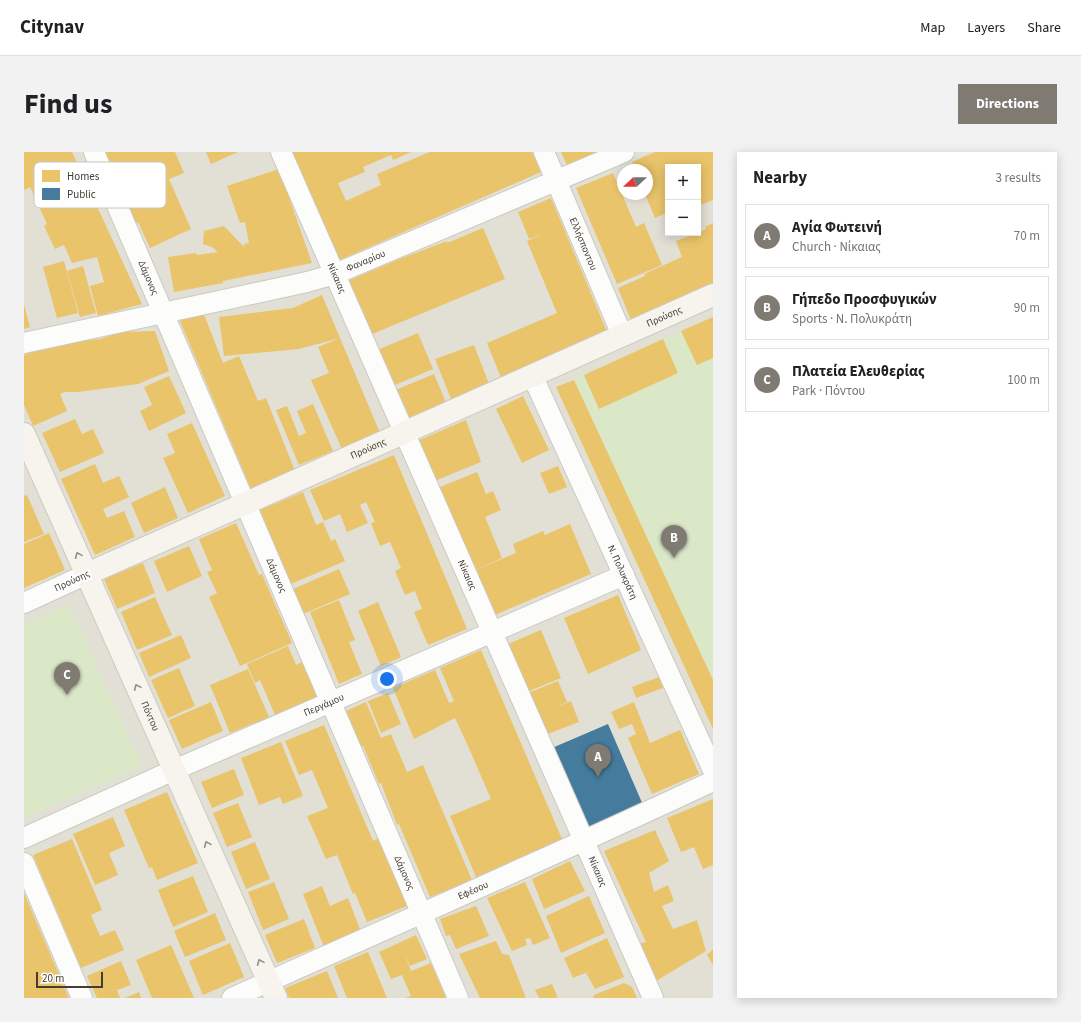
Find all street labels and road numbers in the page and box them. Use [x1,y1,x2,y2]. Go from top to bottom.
street label: Ελλήσποντου [566,215,601,273]
street label: Φαναρίου [344,246,388,276]
street label: Δάμονος [134,258,162,298]
street label: Νίκαιας [324,261,350,296]
street label: Προύσης [644,302,685,331]
street label: Προύσης [348,434,389,463]
street label: Ν. Πολυκράτη [604,543,641,602]
street label: Δάμονος [263,556,290,596]
street label: Νίκαιας [454,557,480,593]
street label: Προύσης [52,566,93,595]
street label: Περγάμου [301,690,346,720]
street label: Πόντου [137,699,163,733]
street label: Δάμονος [391,854,418,893]
street label: Νίκαιας [585,854,611,890]
street label: Εφέσου [456,878,491,903]

